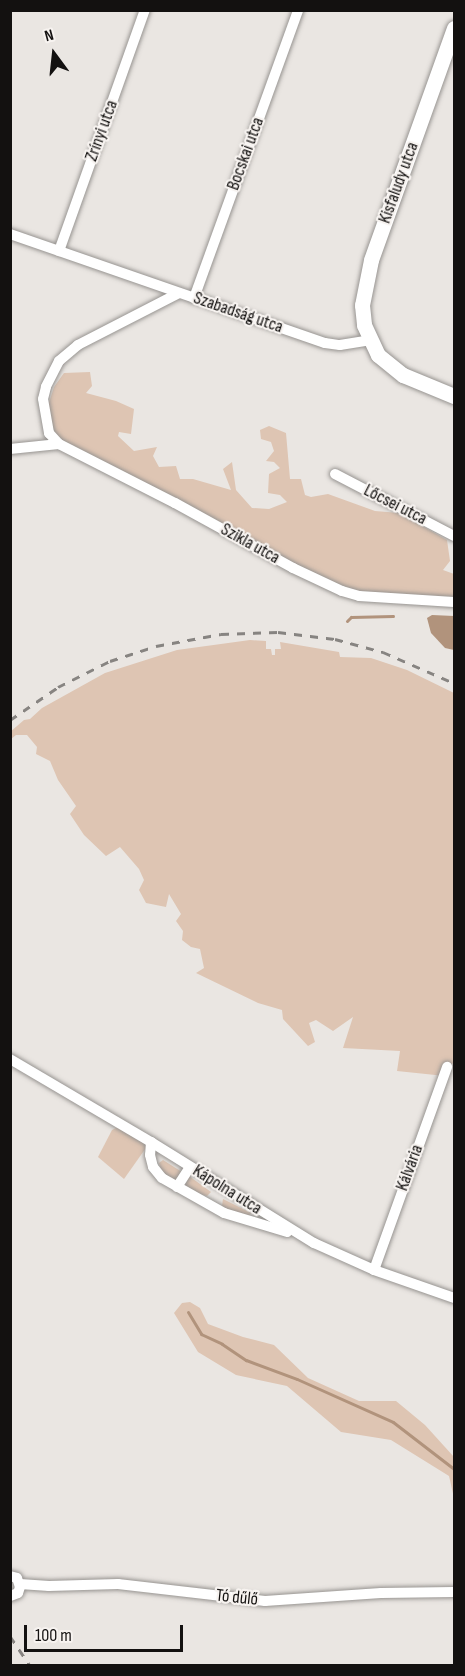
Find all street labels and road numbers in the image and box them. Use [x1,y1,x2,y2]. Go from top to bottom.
street label: Zrínyi utca [81,98,123,164]
street label: Bocskai utca [223,115,269,193]
street label: Kisfaludy utca [374,139,424,227]
street label: Szabadság utca [190,288,286,338]
street label: Lőcsei utca [360,480,430,530]
street label: Szikla utca [217,519,283,569]
street label: Kálvária [392,1142,428,1194]
street label: Kápolna utca [188,1160,266,1220]
street label: Tó dűlő [215,1585,259,1611]

